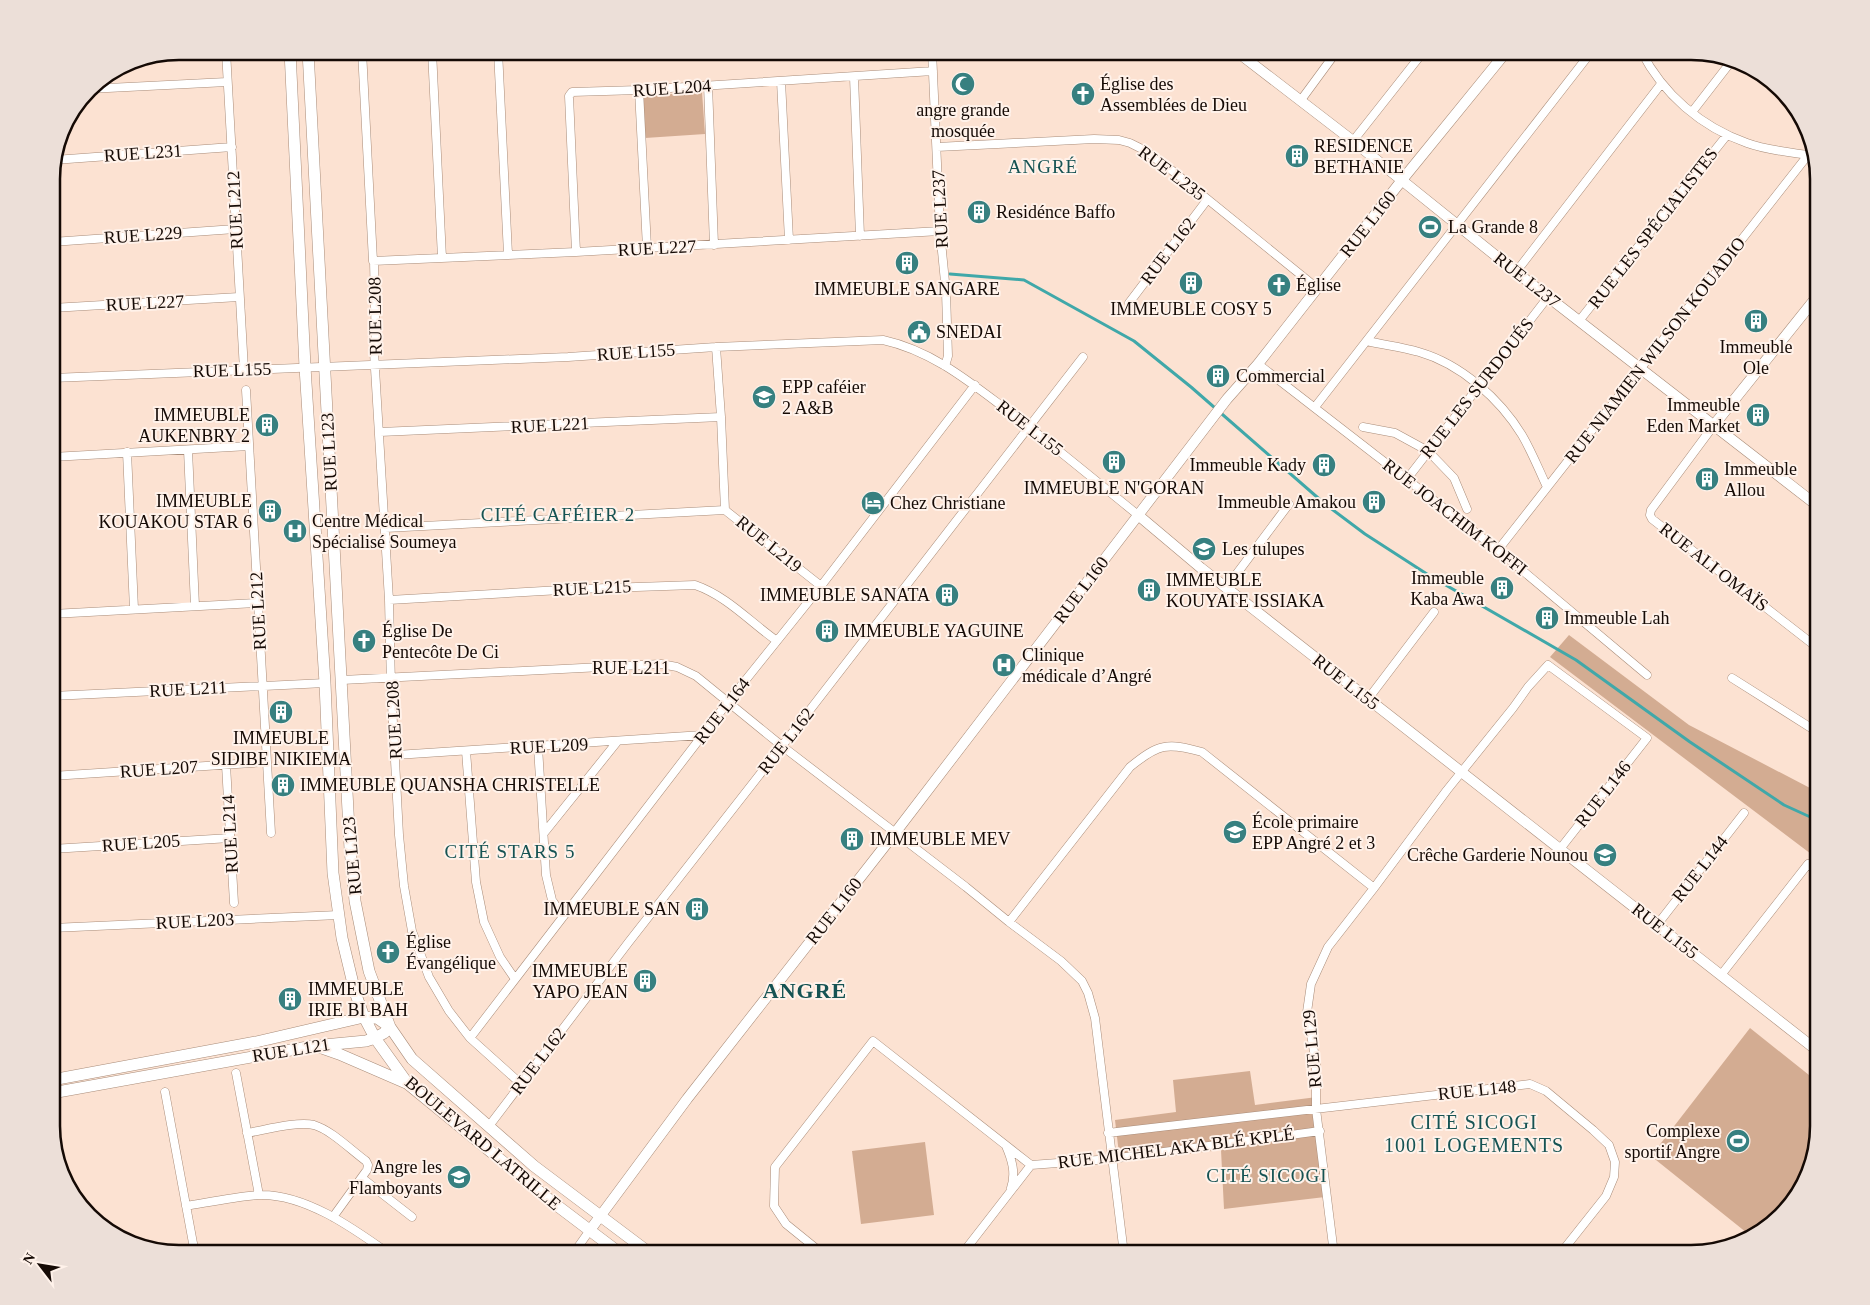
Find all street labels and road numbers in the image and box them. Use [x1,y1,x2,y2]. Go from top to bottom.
street label: RUE L204 [632,75,712,101]
street label: RUE L231 [103,140,183,166]
street label: RUE L235 [1135,141,1209,205]
street label: RUE LES SPÉCIALISTES [1583,143,1722,312]
street label: RUE L237 [928,169,952,249]
street label: RUE L212 [223,170,247,250]
street label: RUE L160 [1336,187,1400,261]
street label: RUE L162 [1136,214,1200,288]
street label: RUE L229 [103,222,183,248]
street label: RUE NIAMIEN WILSON KOUADIO [1561,233,1749,467]
street label: RUE L227 [617,236,697,260]
street label: RUE L237 [1490,248,1564,312]
street label: RUE L208 [364,277,386,355]
street label: RUE L227 [105,291,185,315]
street label: RUE LES SURDOUÉS [1415,313,1538,462]
street label: RUE L155 [596,339,676,365]
street label: RUE L155 [192,359,272,381]
street label: RUE L155 [993,396,1067,460]
street label: RUE L123 [317,412,341,492]
street label: RUE L221 [510,413,590,437]
street label: RUE JOACHIM KOFFI [1379,455,1531,579]
street label: RUE L219 [732,512,806,576]
street label: RUE ALI OMAÏS [1656,518,1772,616]
street label: RUE L160 [1049,553,1113,627]
street label: RUE L212 [246,571,270,651]
street label: RUE L215 [552,576,632,600]
street label: RUE L155 [1309,650,1383,714]
street label: RUE L211 [592,658,670,678]
street label: RUE L164 [690,674,754,748]
street label: RUE L211 [149,677,227,701]
street label: RUE L208 [382,680,406,760]
street label: RUE L162 [754,704,818,778]
street label: RUE L209 [509,734,589,758]
street label: RUE L207 [119,756,199,782]
street label: RUE L146 [1571,757,1635,831]
street label: RUE L214 [218,794,242,874]
street label: RUE L123 [339,816,365,896]
street label: RUE L205 [101,830,181,856]
street label: RUE L144 [1668,832,1732,906]
street label: RUE L160 [802,874,866,948]
street label: RUE L155 [1628,899,1702,963]
street label: RUE L203 [155,909,235,933]
street label: RUE L129 [1299,1009,1325,1089]
street label: RUE L162 [506,1024,570,1098]
street label: RUE L121 [251,1034,331,1066]
street label: BOULEVARD LATRILLE [401,1072,565,1214]
street label: RUE L148 [1437,1076,1517,1104]
street label: RUE MICHEL AKA BLÉ KPLÉ [1056,1123,1296,1172]

